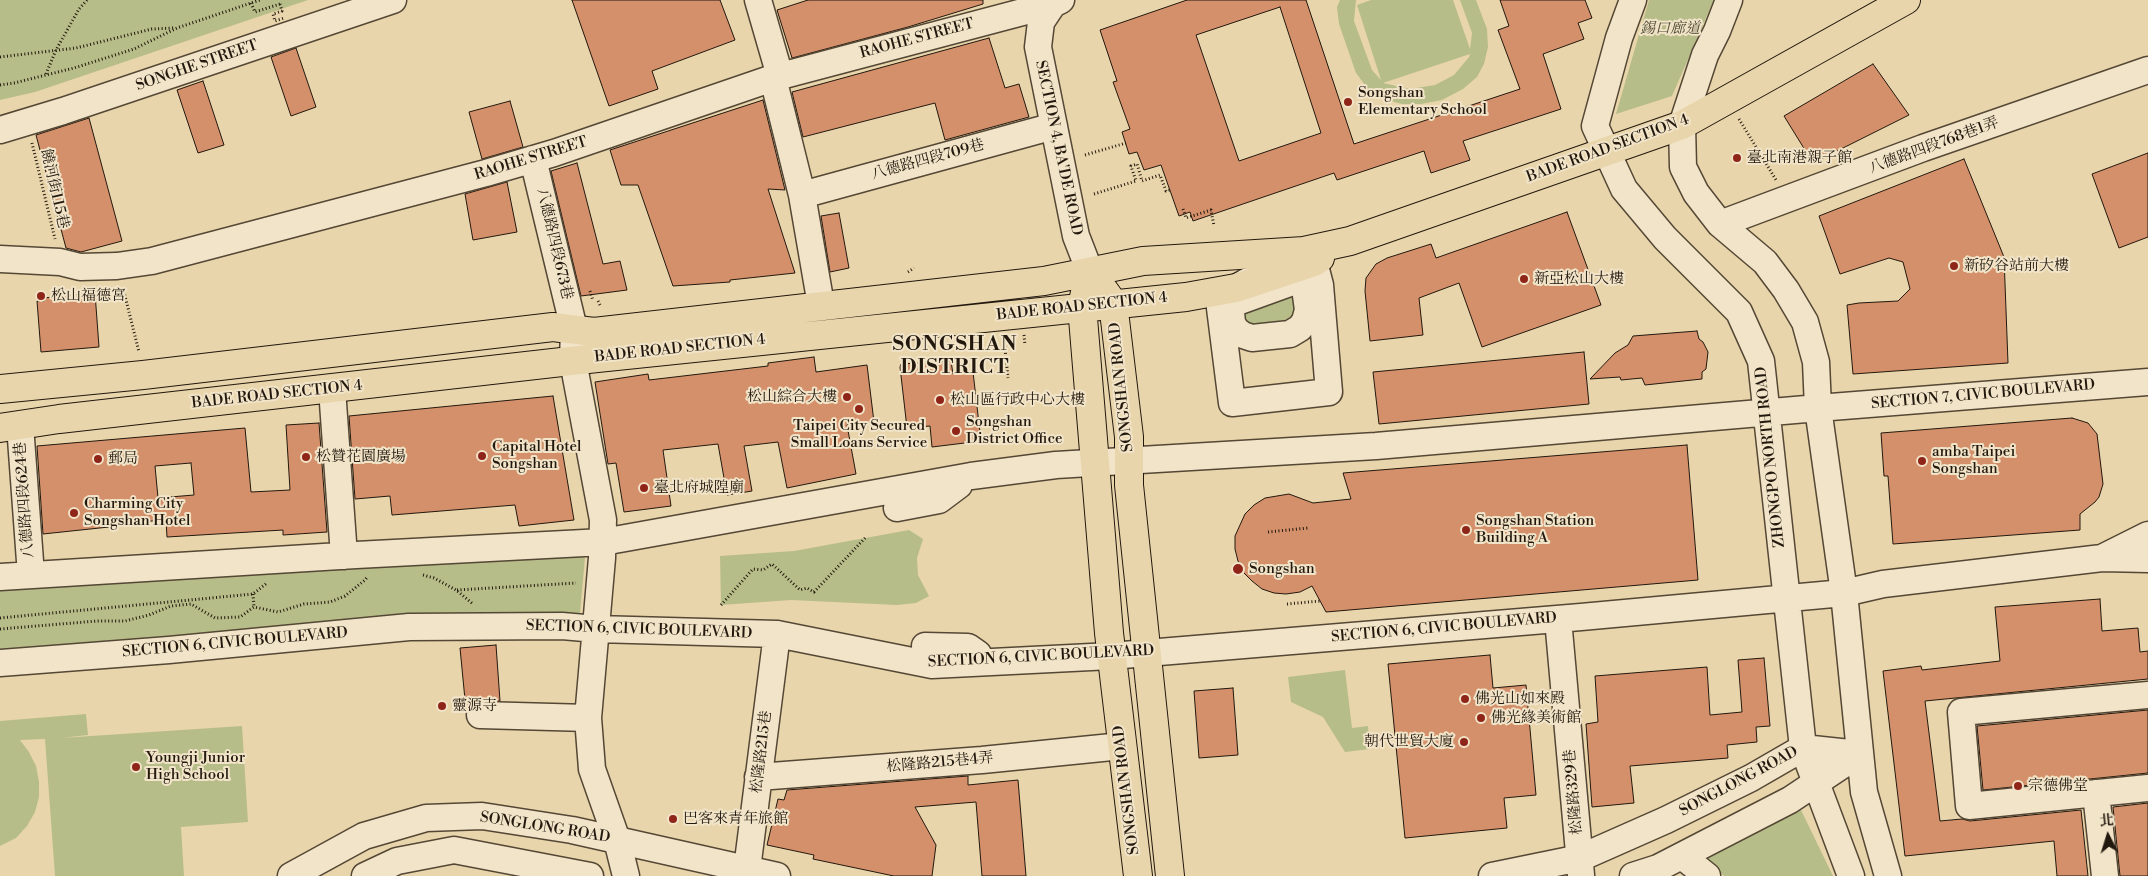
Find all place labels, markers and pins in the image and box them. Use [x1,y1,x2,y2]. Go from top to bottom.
place label: Songshan Elementary School [1358,84,1487,119]
marker: Songshan Elementary School [1342,96,1354,108]
place label: 臺北南港親子館 [1747,149,1852,167]
marker: 臺北南港親子館 [1731,152,1743,164]
place label: 新矽谷站前大樓 [1964,257,2069,275]
marker: 新矽谷站前大樓 [1948,260,1960,272]
place label: 新亞松山大樓 [1534,270,1624,288]
marker: 新亞松山大樓 [1518,273,1530,285]
place label: 松山福德宮 [51,287,126,305]
marker: 松山福德宮 [35,290,47,302]
place label: 松山綜合大樓 [747,388,837,406]
marker: 松山綜合大樓 [841,391,853,403]
place label: 松山區行政中心大樓 [950,391,1085,409]
marker: 松山區行政中心大樓 [934,394,946,406]
marker: Taipei City Secured Small Loans Service [853,403,865,415]
place label: Songshan District Office [966,413,1063,448]
place label: Taipei City Secured Small Loans Service [791,417,927,452]
marker: Songshan District Office [950,425,962,437]
place label: Capital Hotel Songshan [492,438,582,473]
place label: amba Taipei Songshan [1932,443,2015,478]
place label: 松贊花園廣場 [316,448,406,466]
place label: 郵局 [108,450,138,468]
marker: Capital Hotel Songshan [476,450,488,462]
marker: 松贊花園廣場 [300,451,312,463]
marker: 郵局 [92,453,104,465]
marker: amba Taipei Songshan [1916,455,1928,467]
place label: 臺北府城隍廟 [654,479,744,497]
marker: 臺北府城隍廟 [638,482,650,494]
place label: Charming City Songshan Hotel [84,495,190,530]
marker: Charming City Songshan Hotel [68,507,80,519]
place label: Songshan Station Building A [1476,512,1594,547]
marker: Songshan Station Building A [1460,524,1472,536]
place label: Songshan [1249,560,1315,578]
marker: Songshan [1231,562,1245,576]
place label: 佛光山如來殿 [1475,690,1565,708]
marker: 佛光山如來殿 [1459,693,1471,705]
place label: 靈源寺 [452,697,497,715]
marker: 靈源寺 [436,700,448,712]
place label: 佛光緣美術館 [1491,709,1581,727]
marker: 佛光緣美術館 [1475,712,1487,724]
place label: 朝代世貿大廈 [1364,733,1454,751]
marker: 朝代世貿大廈 [1458,736,1470,748]
place label: Youngji Junior High School [146,749,245,784]
marker: Youngji Junior High School [130,761,142,773]
place label: 宗德佛堂 [2028,777,2088,795]
marker: 宗德佛堂 [2012,780,2024,792]
place label: 巴客來青年旅館 [683,810,788,828]
marker: 巴客來青年旅館 [667,813,679,825]

